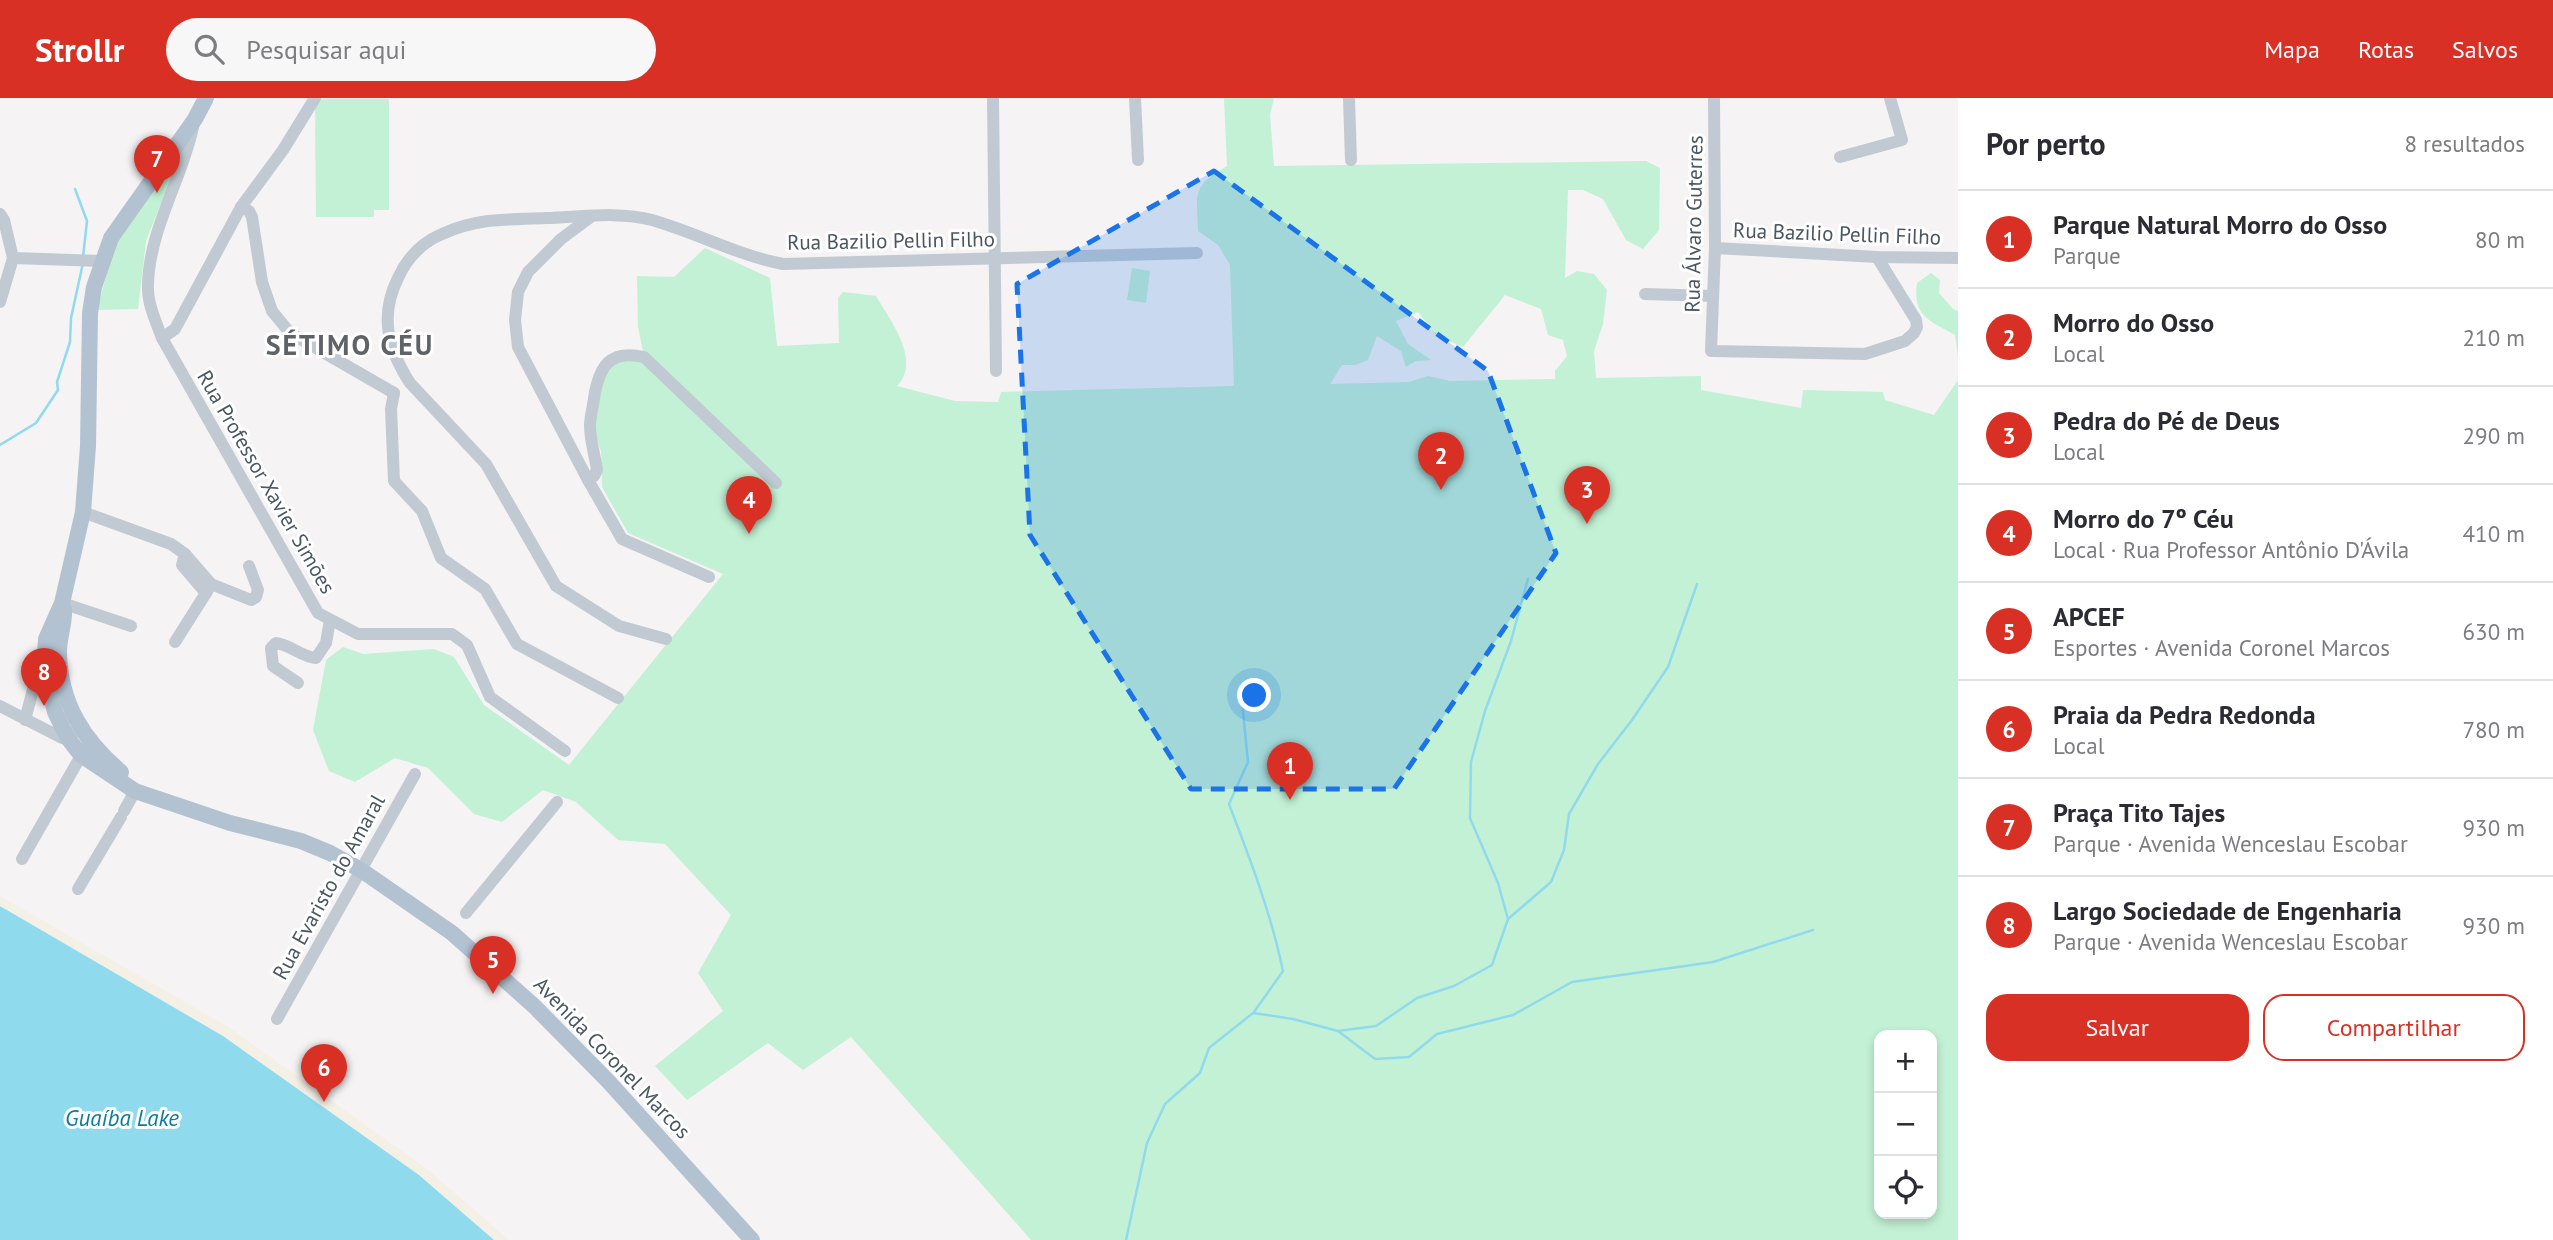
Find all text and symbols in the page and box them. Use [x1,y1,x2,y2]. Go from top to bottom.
search box [166,18,656,81]
text: Strollr [35,28,124,71]
icon: search [190,30,228,68]
text: Pesquisar aqui [246,33,406,66]
text: Mapa [2264,34,2320,65]
text: Rotas [2358,34,2414,65]
text: Salvos [2452,34,2518,65]
text: Por perto [1986,124,2106,163]
text: 8 resultados [2404,129,2525,158]
pin: 7 [134,135,180,193]
street label: Rua Álvaro Guterres [1678,135,1709,313]
text: Parque Natural Morro do Osso [2053,208,2387,241]
street label: Rua Bazilio Pellin Filho [1733,216,1941,251]
street label: Rua Bazilio Pellin Filho [787,225,995,256]
text: 1 [2002,225,2016,254]
text: 80 m [2475,225,2525,254]
text: Parque [2053,241,2121,270]
text: Morro do Osso [2053,306,2214,339]
text: 2 [2002,323,2016,352]
text: 210 m [2463,323,2525,352]
district label: SÉTIMO CÉU [266,326,434,363]
text: Local [2053,339,2104,368]
street label: Rua Professor Xavier Simões [191,365,342,598]
text: Pedra do Pé de Deus [2053,404,2280,437]
text: 3 [2002,421,2016,450]
text: 290 m [2463,421,2525,450]
pin: 2 [1418,432,1464,490]
text: Local [2053,437,2104,466]
pin: 3 [1564,466,1610,524]
pin: 4 [726,476,772,534]
text: Morro do 7º Céu [2053,502,2234,535]
text: 4 [2002,519,2016,548]
text: 410 m [2463,519,2525,548]
text: Local · Rua Professor Antônio D'Ávila [2053,535,2409,564]
text: APCEF [2053,600,2125,633]
text: 5 [2002,617,2016,646]
text: 630 m [2463,617,2525,646]
text: Esportes · Avenida Coronel Marcos [2053,633,2390,662]
pin: 8 [21,648,67,706]
your location [1237,678,1271,712]
text: Praia da Pedra Redonda [2053,698,2316,731]
text: 6 [2002,715,2016,744]
text: 780 m [2463,715,2525,744]
text: Local [2053,731,2104,760]
pin: 1 [1267,742,1313,800]
street label: Rua Evaristo do Amaral [266,789,391,984]
text: Praça Tito Tajes [2053,796,2225,829]
text: 7 [2002,813,2016,842]
text: 930 m [2463,813,2525,842]
text: Parque · Avenida Wenceslau Escobar [2053,829,2408,858]
text: Largo Sociedade de Engenharia [2053,894,2402,927]
text: 8 [2002,911,2016,940]
text: 930 m [2463,911,2525,940]
text: Parque · Avenida Wenceslau Escobar [2053,927,2408,956]
pin: 5 [470,936,516,994]
street label: Avenida Coronel Marcos [528,971,697,1144]
button: Salvar [1986,994,2249,1061]
button: Compartilhar [2263,994,2525,1061]
map controls [1874,1030,1937,1219]
button: + [1874,1030,1937,1093]
pin: 6 [301,1044,347,1102]
button: − [1874,1093,1937,1156]
water label: Guaíba Lake [65,1103,179,1132]
button: locate [1874,1156,1937,1219]

